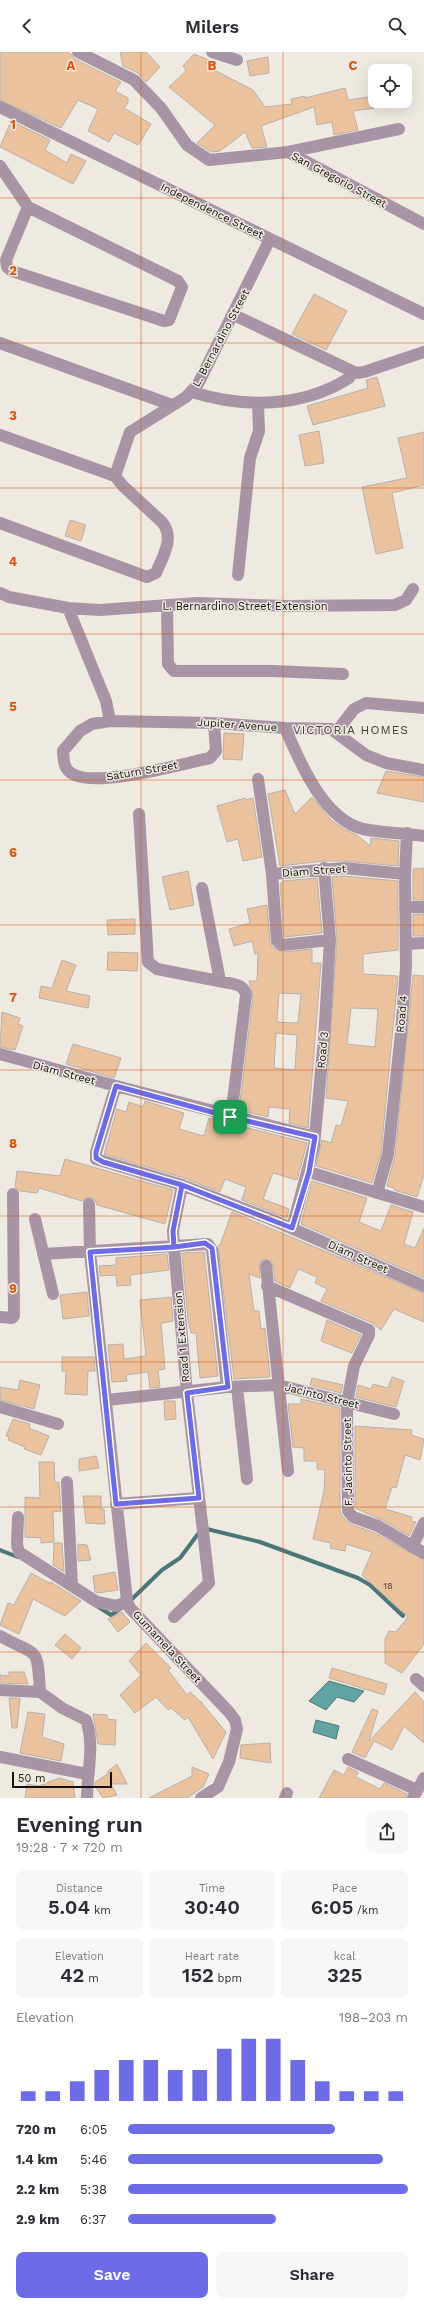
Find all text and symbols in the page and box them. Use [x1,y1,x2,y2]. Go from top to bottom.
icon: back [16,15,38,37]
icon: search [386,15,408,37]
text: Milers [185,16,239,37]
text: A [67,58,76,73]
text: B [208,58,217,73]
text: C [349,58,358,73]
map controls [368,64,412,108]
button: locate [368,64,412,108]
text: 1 [10,117,16,132]
street label: San Gregorio Street [289,149,389,211]
street label: Independence Street [158,180,266,242]
text: 2 [9,263,17,278]
street label: L. Bernardino Street [190,287,252,389]
text: 3 [9,408,17,423]
text: 4 [9,554,18,569]
street label: L. Bernardino Street Extension [162,600,328,613]
text: 5 [9,699,17,714]
street label: Jupiter Avenue [197,716,277,734]
district label: VICTORIA HOMES [293,723,409,737]
street label: Saturn Street [105,758,179,784]
text: 6 [9,845,17,860]
street label: Diam Street [281,862,347,880]
text: 7 [9,990,17,1005]
street label: Road 4 [394,995,410,1033]
street label: Road 3 [315,1031,331,1069]
street label: Diam Street [31,1058,97,1088]
pin [213,1100,247,1134]
icon: arrive [219,1106,241,1128]
text: 8 [9,1136,17,1151]
street label: Diam Street [326,1238,390,1276]
text: 9 [9,1281,17,1296]
street label: Road 1 Extension [172,1291,192,1383]
street label: Jacinto Street [283,1380,361,1412]
street label: F. Jacinto Street [341,1417,355,1506]
house number: 18 [383,1581,393,1591]
street label: Gumamela Street [130,1608,204,1686]
scale bar [12,1770,112,1789]
text: 50 m [18,1772,45,1785]
button: share [366,1811,408,1853]
text: Evening run [16,1812,143,1837]
text: 19:28 · 7 × 720 m [16,1840,123,1855]
text: Distance [56,1882,103,1895]
text: Time [199,1882,225,1895]
text: Pace [332,1882,357,1895]
text: 5.04 [48,1895,90,1919]
text: 30:40 [184,1895,240,1919]
text: 6:05 [311,1895,353,1919]
text: km [90,1904,111,1917]
text: /km [353,1904,379,1917]
text: Elevation [55,1950,104,1963]
text: Heart rate [185,1950,239,1963]
text: kcal [334,1950,356,1963]
text: 42 [60,1963,84,1987]
text: 152 [182,1963,214,1987]
text: 325 [327,1963,362,1987]
text: m [84,1972,99,1985]
text: bpm [214,1972,242,1985]
text: Elevation [16,2010,74,2025]
text: 198–203 m [339,2010,408,2025]
text: 720 m [16,2122,56,2137]
text: 6:05 [80,2122,107,2137]
text: 1.4 km [16,2152,58,2167]
text: 5:46 [80,2152,107,2167]
text: 2.2 km [16,2182,59,2197]
text: 5:38 [80,2182,107,2197]
text: 2.9 km [16,2212,60,2227]
text: 6:37 [80,2212,106,2227]
button: Save [16,2252,208,2298]
button: Share [216,2252,408,2298]

